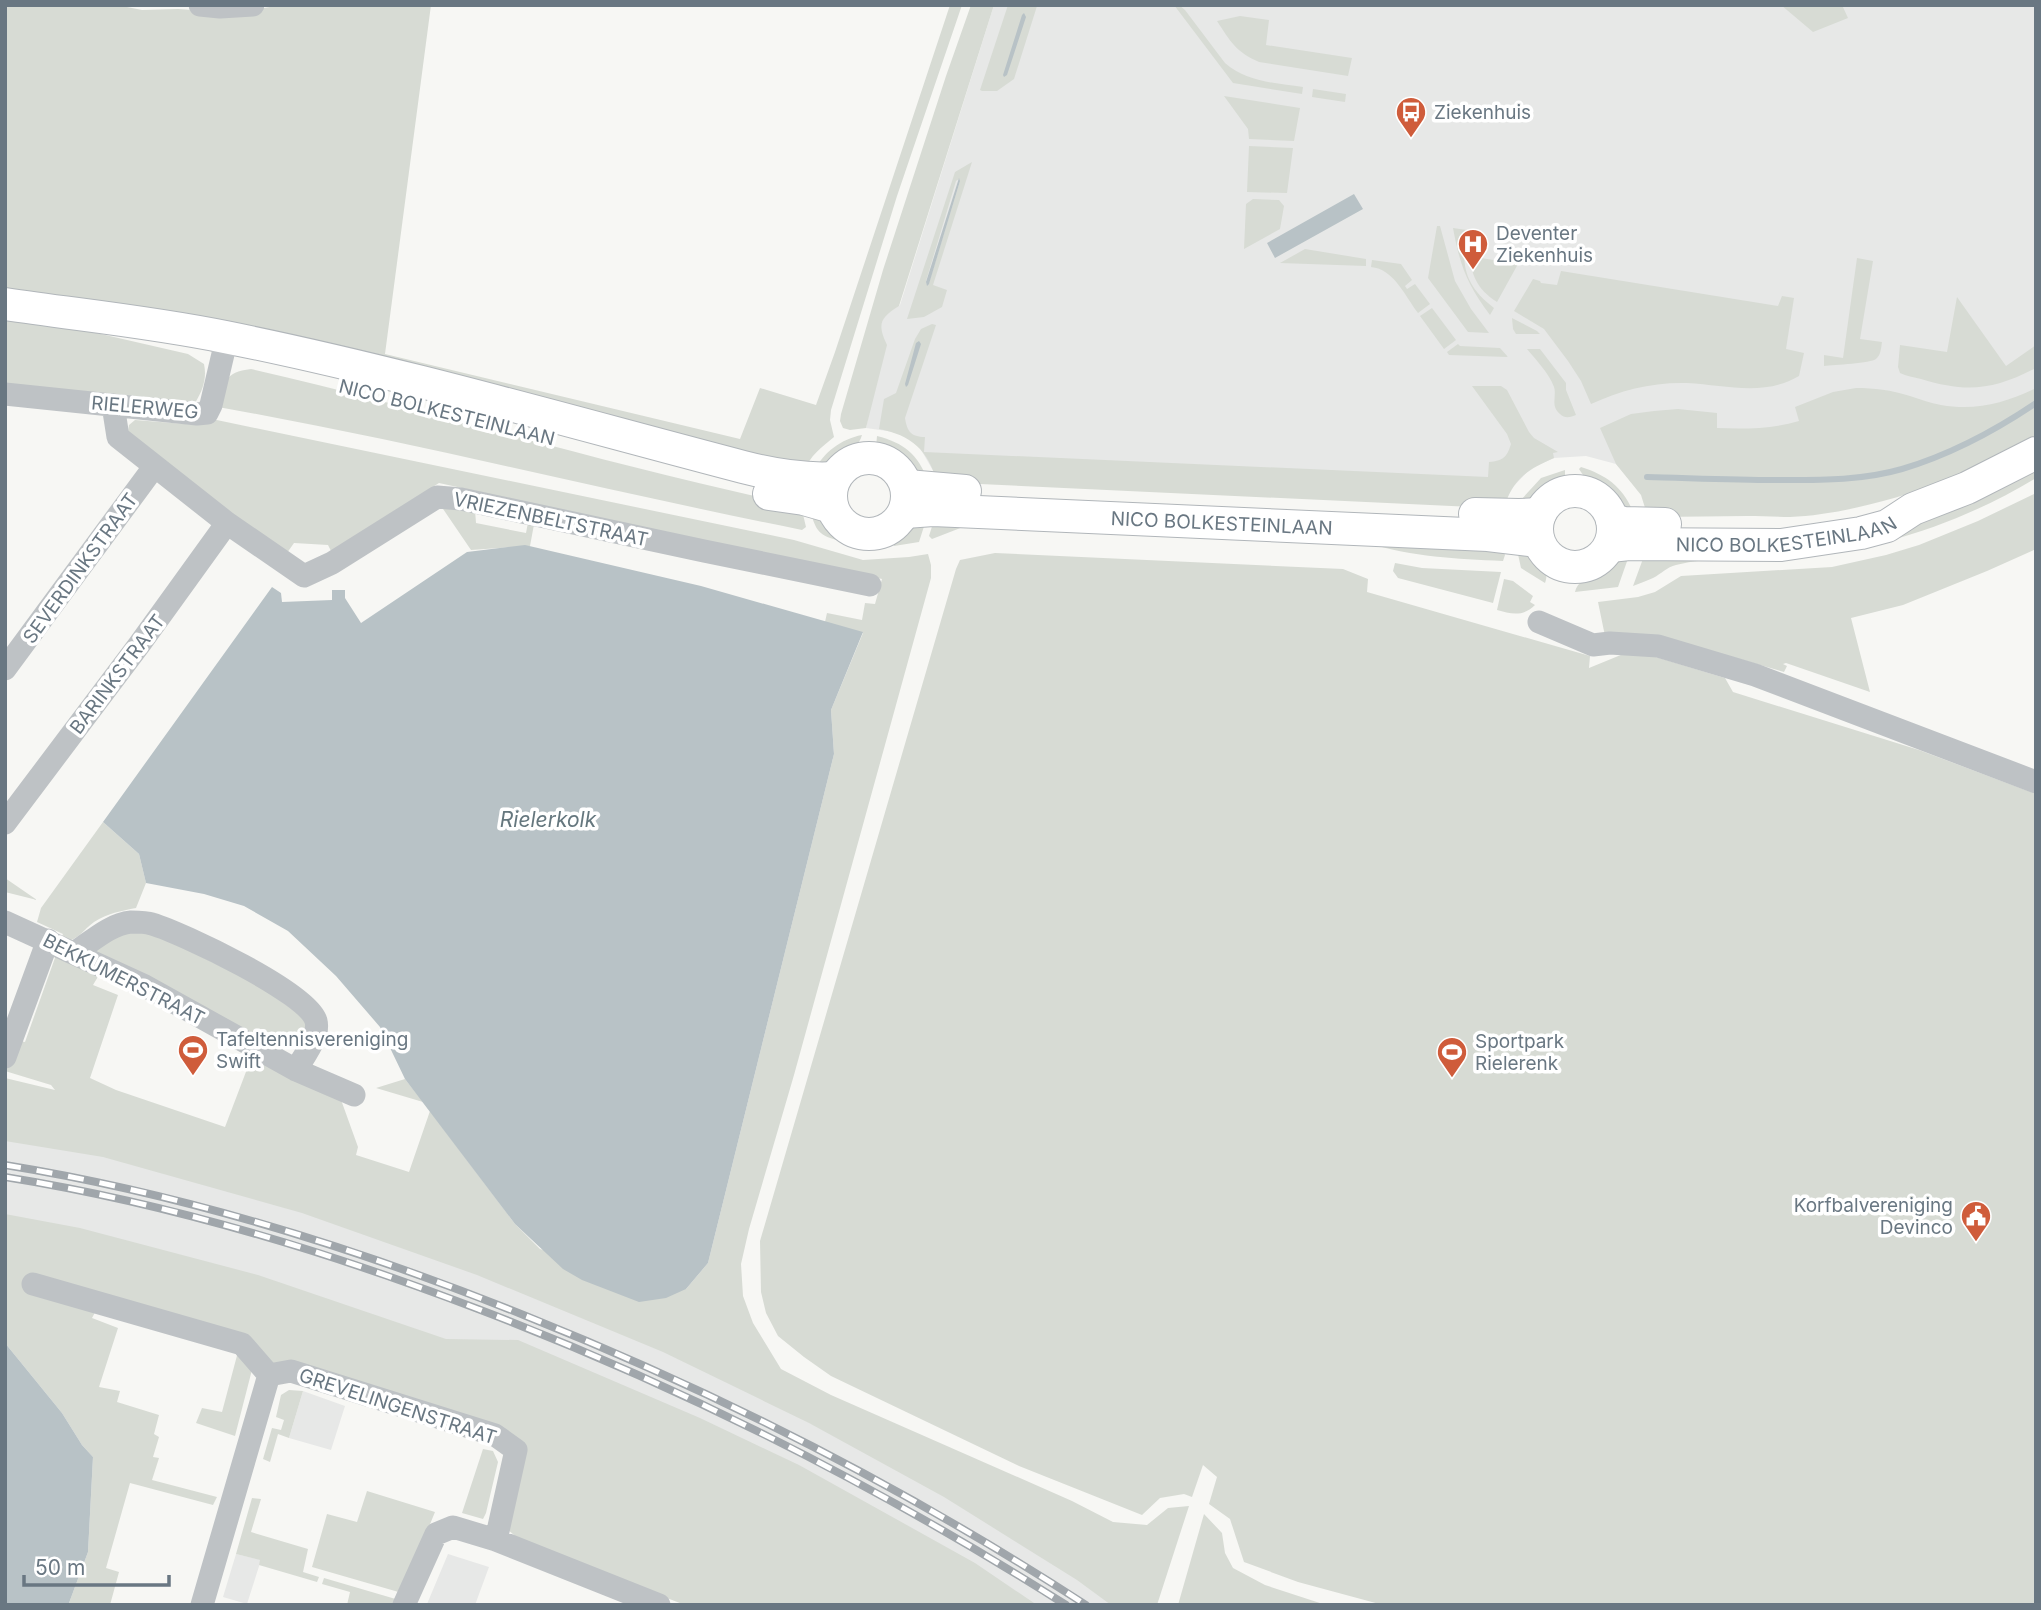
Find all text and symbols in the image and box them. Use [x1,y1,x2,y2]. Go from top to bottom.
bus stop icon: Ziekenhuis [1394,95,1428,139]
place label: Ziekenhuis [1434,101,1531,124]
place label: Deventer Ziekenhuis [1496,222,1593,267]
hospital icon: Deventer Ziekenhuis [1456,227,1490,271]
street label: NICO BOLKESTEINLAAN [336,374,557,450]
street label: RIELERWEG [90,391,199,424]
street label: VRIEZENBELTSTRAAT [451,488,650,551]
street label: SEVERDINKSTRAAT [18,489,143,648]
street label: NICO BOLKESTEINLAAN [1110,507,1333,540]
street label: NICO BOLKESTEINLAAN [1676,512,1901,557]
street label: BARINKSTRAAT [65,610,170,739]
water label: Rielerkolk [500,807,597,832]
street label: BEKKUMERSTRAAT [39,929,208,1030]
place label: Tafeltennisvereniging Swift [216,1028,408,1073]
place label: Sportpark Rielerenk [1475,1030,1565,1075]
sports icon: Tafeltennisvereniging Swift [176,1033,210,1077]
sports icon: Sportpark Rielerenk [1435,1035,1469,1079]
place label: Korfbalvereniging Devinco [1794,1194,1953,1239]
public building icon: Korfbalvereniging Devinco [1959,1199,1993,1243]
street label: GREVELINGENSTRAAT [296,1364,499,1449]
scale bar [24,1544,170,1588]
text: 50 m [35,1555,85,1580]

